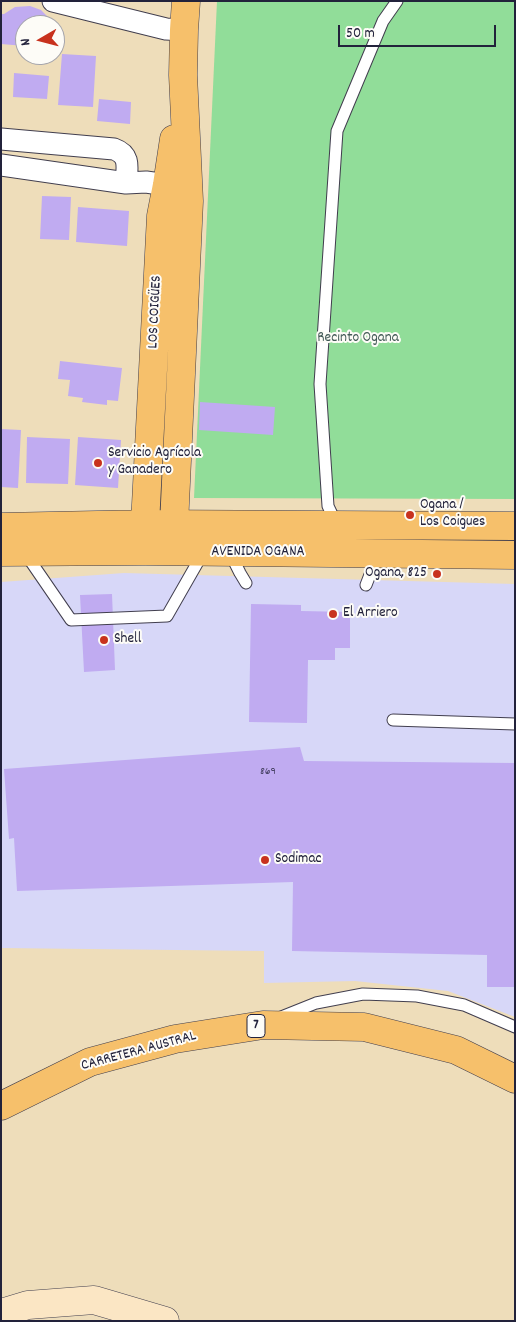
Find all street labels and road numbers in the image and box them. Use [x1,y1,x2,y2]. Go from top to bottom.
street label: LOS COIGÜES [145,275,167,349]
street label: AVENIDA OGANA [211,544,305,562]
road number: 7 [247,1014,265,1038]
street label: CARRETERA AUSTRAL [79,1028,199,1076]

